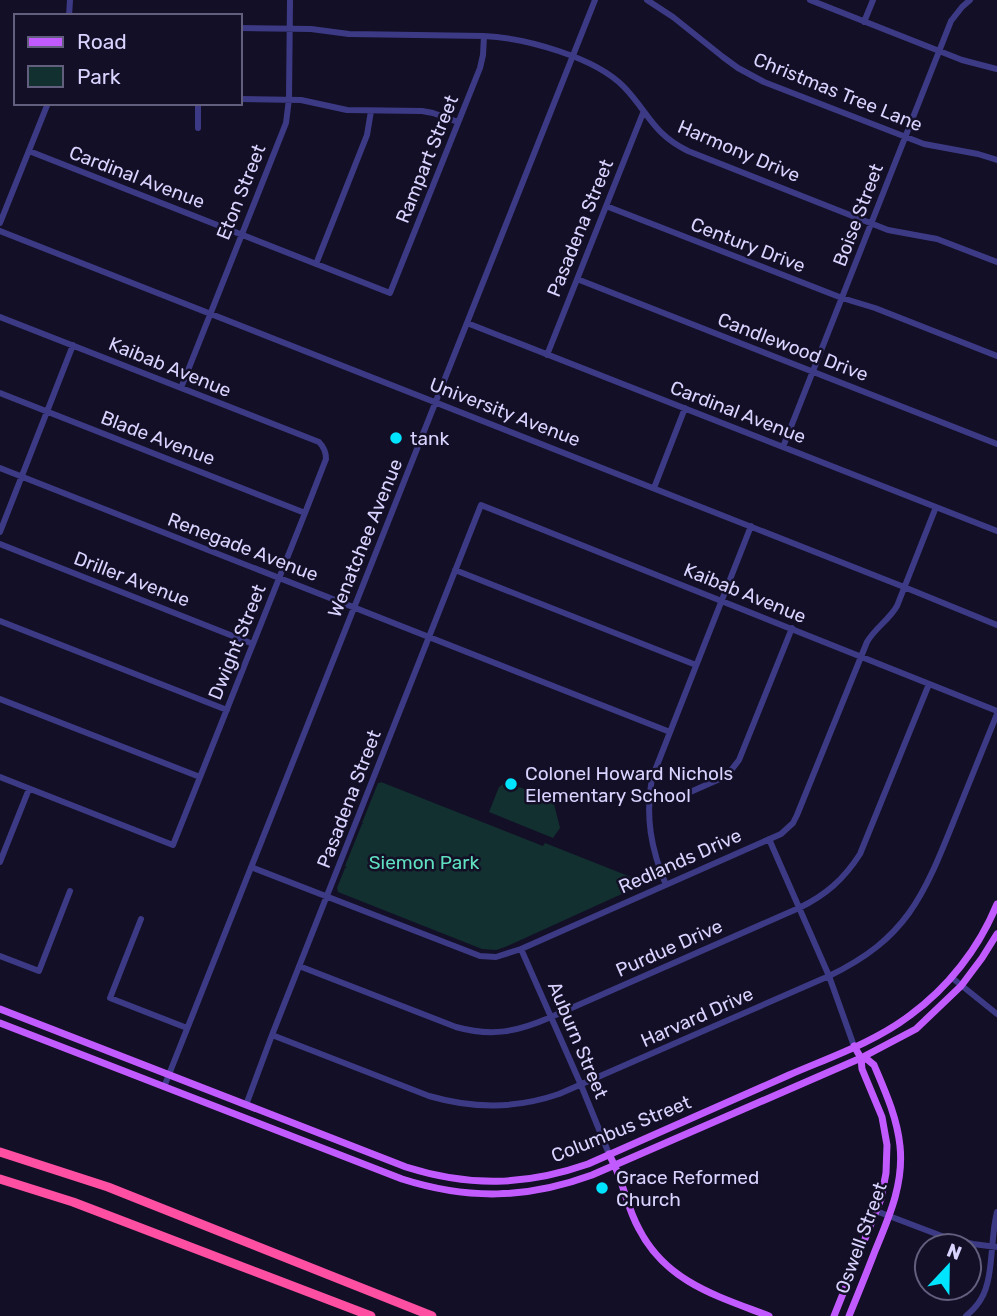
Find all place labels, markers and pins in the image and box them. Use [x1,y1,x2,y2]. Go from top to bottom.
place label: tank [410,427,449,450]
marker: tank [388,430,404,446]
place label: Colonel Howard Nichols Elementary School [525,762,733,807]
marker: Colonel Howard Nichols Elementary School [503,776,519,792]
place label: Grace Reformed Church [616,1166,759,1211]
marker: Grace Reformed Church [594,1180,610,1196]

